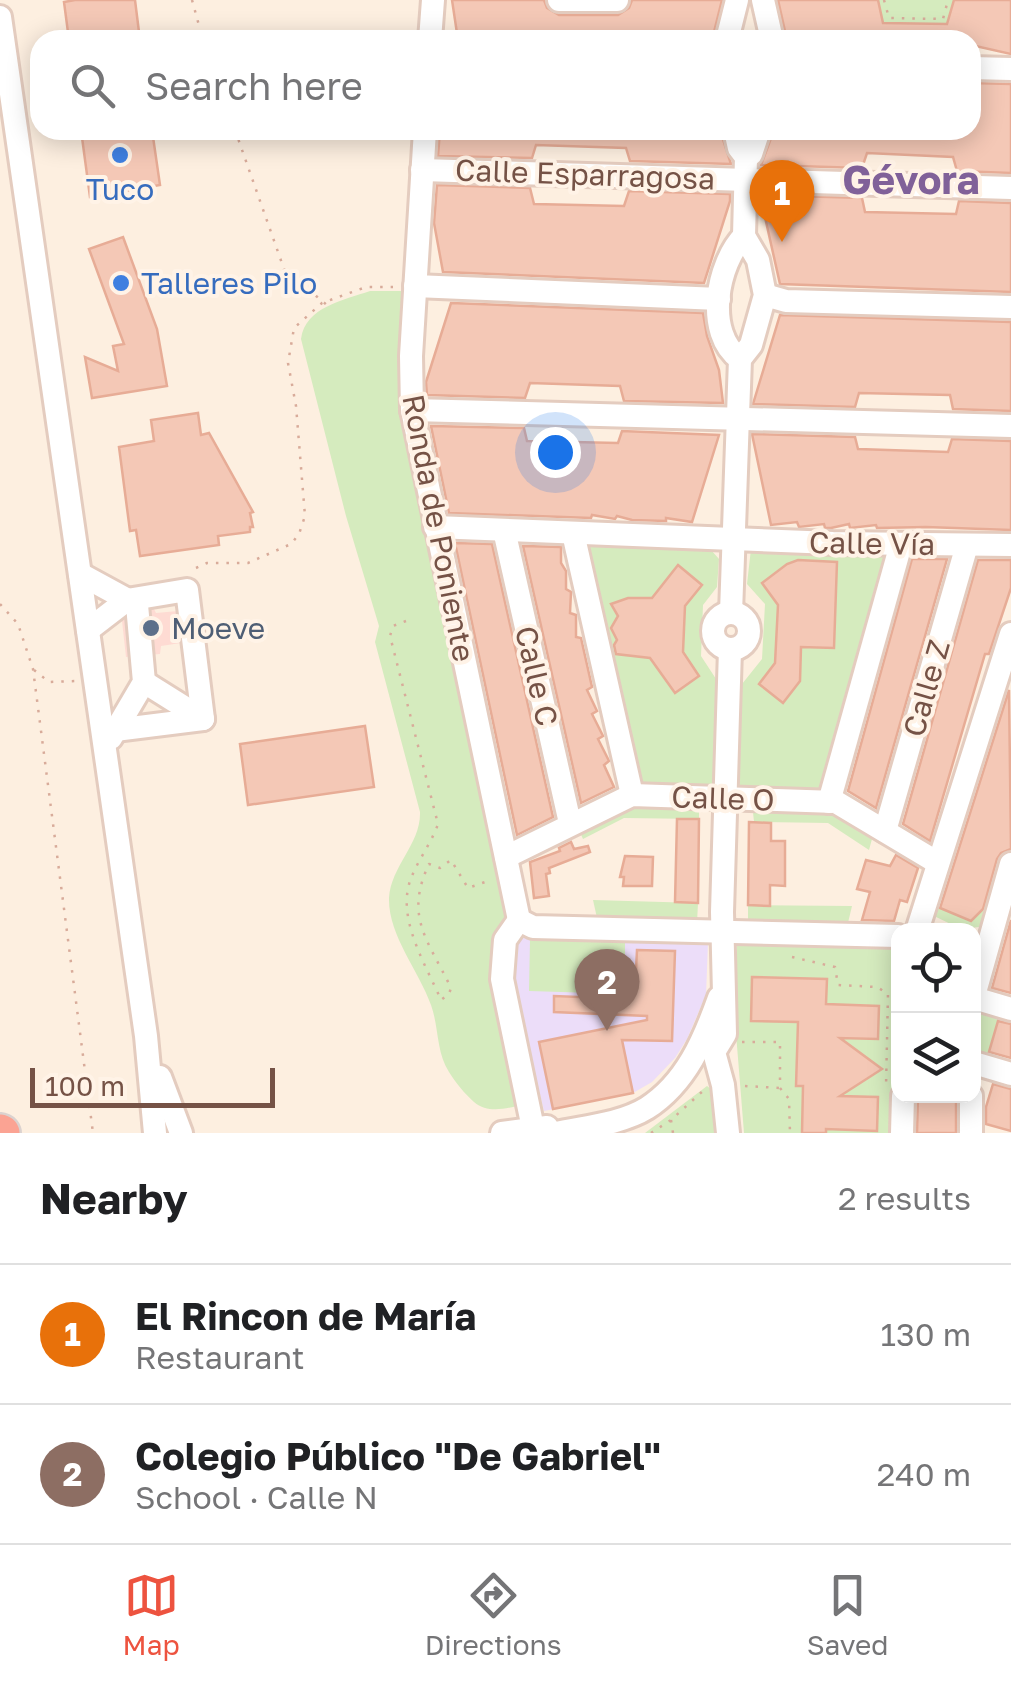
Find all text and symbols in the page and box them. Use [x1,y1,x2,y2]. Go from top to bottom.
search box [30,30,981,140]
icon: search [65,58,120,113]
text: Search here [145,63,363,108]
marker: Tuco [109,144,131,166]
street label: Calle Esparragosa [454,151,716,197]
district label: Gévora [842,155,980,203]
pin: 1 [750,160,814,242]
place label: Tuco [86,171,154,207]
place label: Talleres Pilo [141,265,317,301]
marker: Talleres Pilo [110,272,132,294]
street label: Ronda de Poniente [395,391,483,665]
your location [530,427,581,478]
street label: Calle Vía [809,524,935,562]
place label: Moeve [171,610,265,646]
marker: Moeve [140,617,162,639]
street label: Calle C [508,622,566,730]
street label: Calle Z [895,635,957,741]
street label: Calle O [671,778,775,818]
map controls [891,923,981,1103]
button: locate [891,923,981,1013]
pin: 2 [574,948,640,1031]
button: layers [891,1013,981,1103]
scale bar [30,1063,275,1108]
text: 100 m [45,1069,125,1102]
text: Nearby [40,1173,188,1223]
text: 2 results [838,1179,971,1217]
text: El Rincon de María [135,1293,476,1338]
text: 1 [64,1315,81,1353]
text: 130 m [881,1315,971,1353]
text: Restaurant [135,1338,305,1376]
text: Colegio Público "De Gabriel" [135,1433,661,1478]
text: 2 [63,1455,82,1493]
text: 240 m [877,1455,971,1493]
text: School · Calle N [135,1478,378,1516]
tab: Map [123,1568,180,1661]
tab: Directions [425,1568,562,1661]
tab: Saved [807,1568,888,1661]

